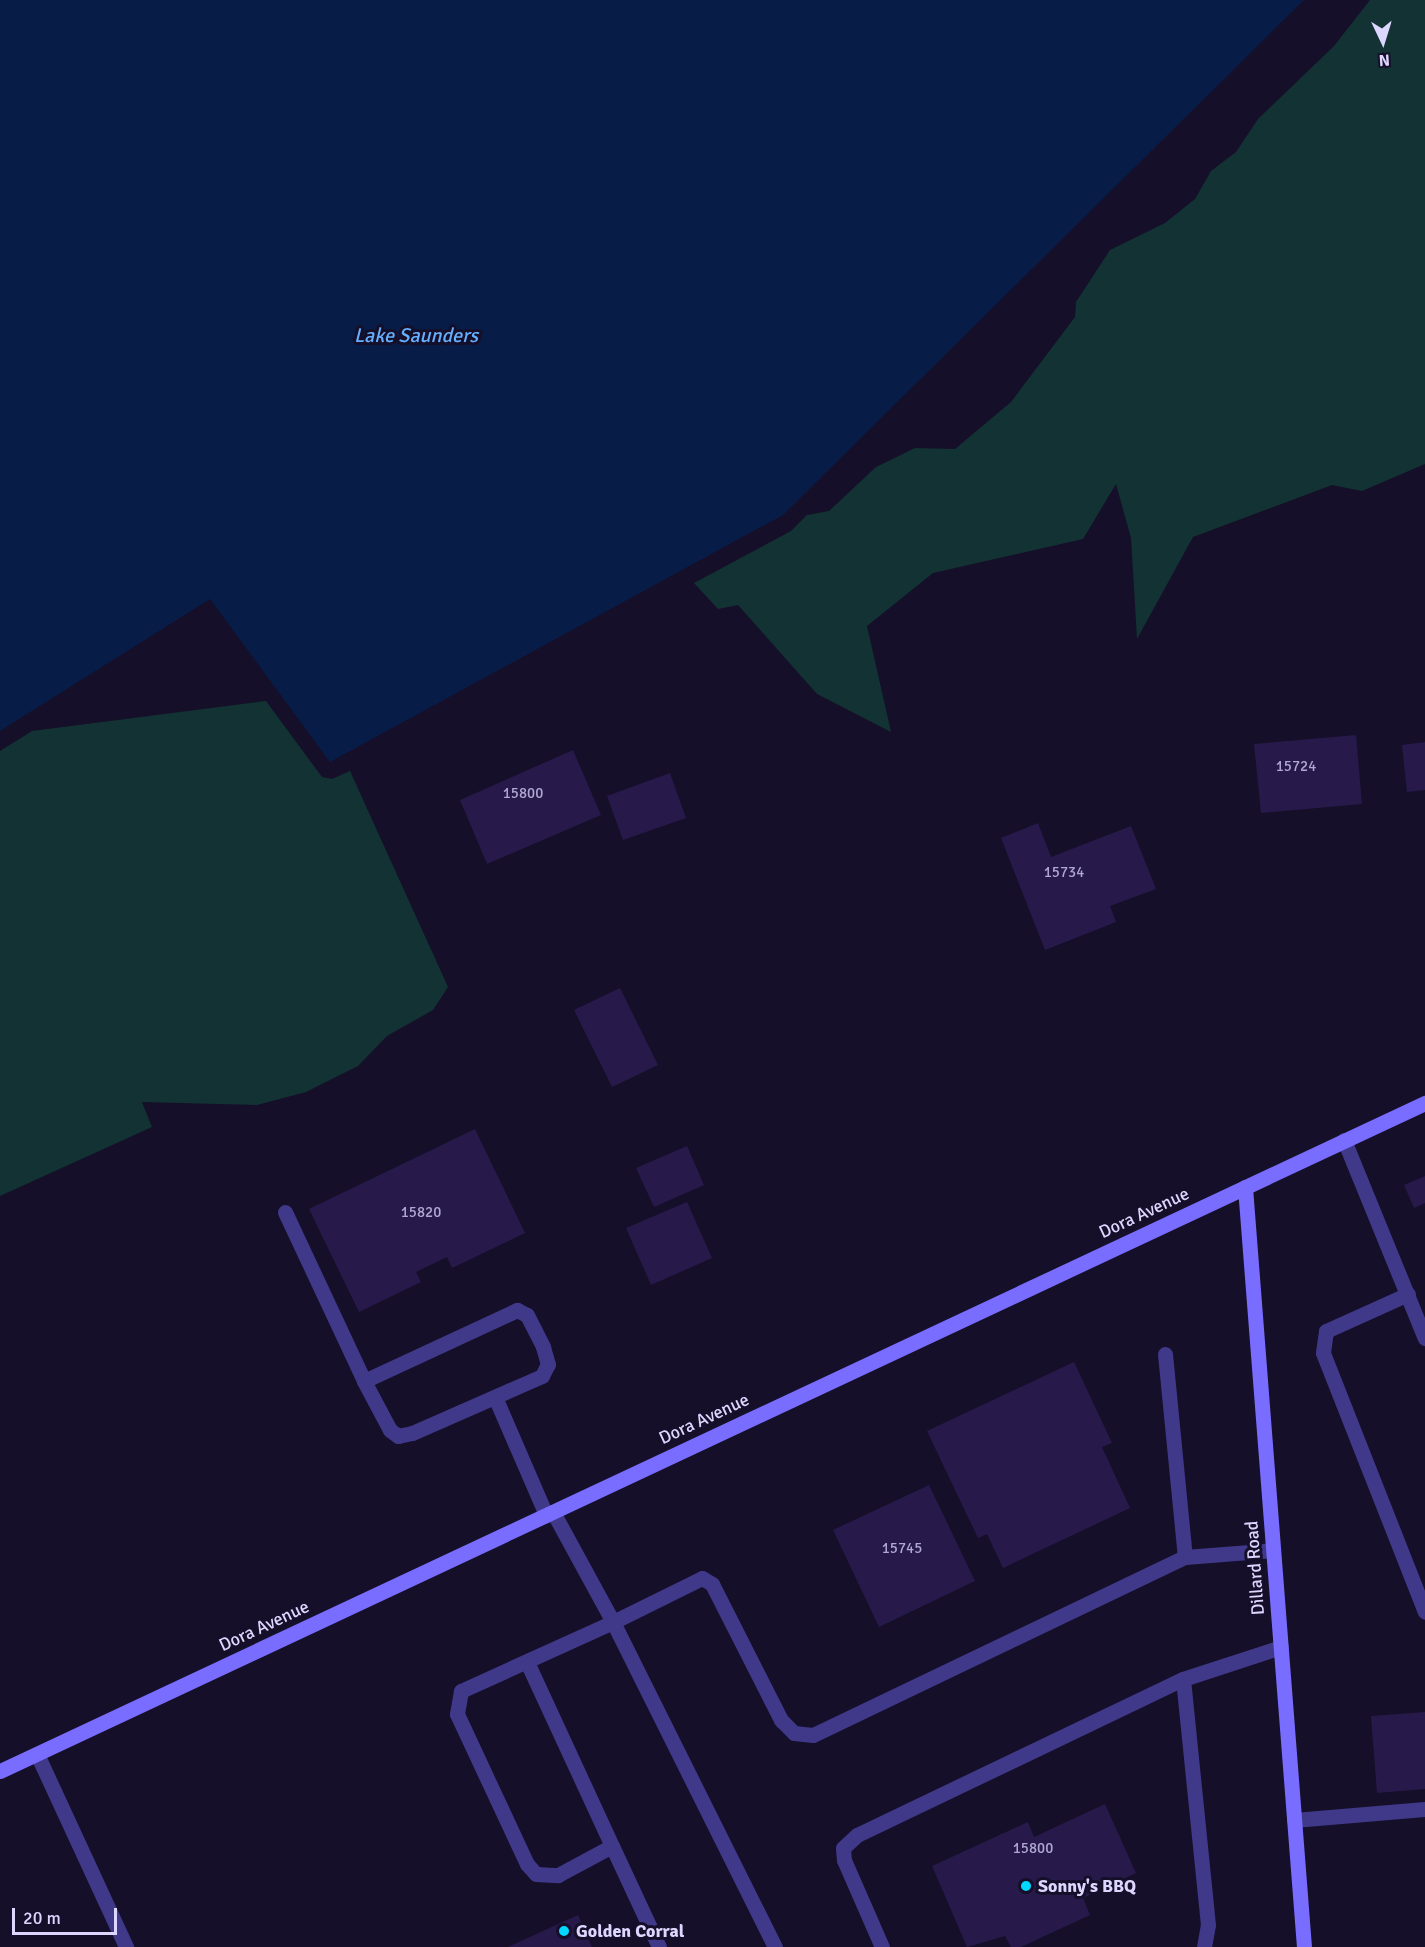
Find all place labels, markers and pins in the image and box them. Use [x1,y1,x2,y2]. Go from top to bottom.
place label: Sonny's BBQ [1038,1875,1136,1897]
marker: Sonny's BBQ [1019,1879,1033,1893]
place label: Golden Corral [576,1920,684,1942]
marker: Golden Corral [557,1924,571,1938]

